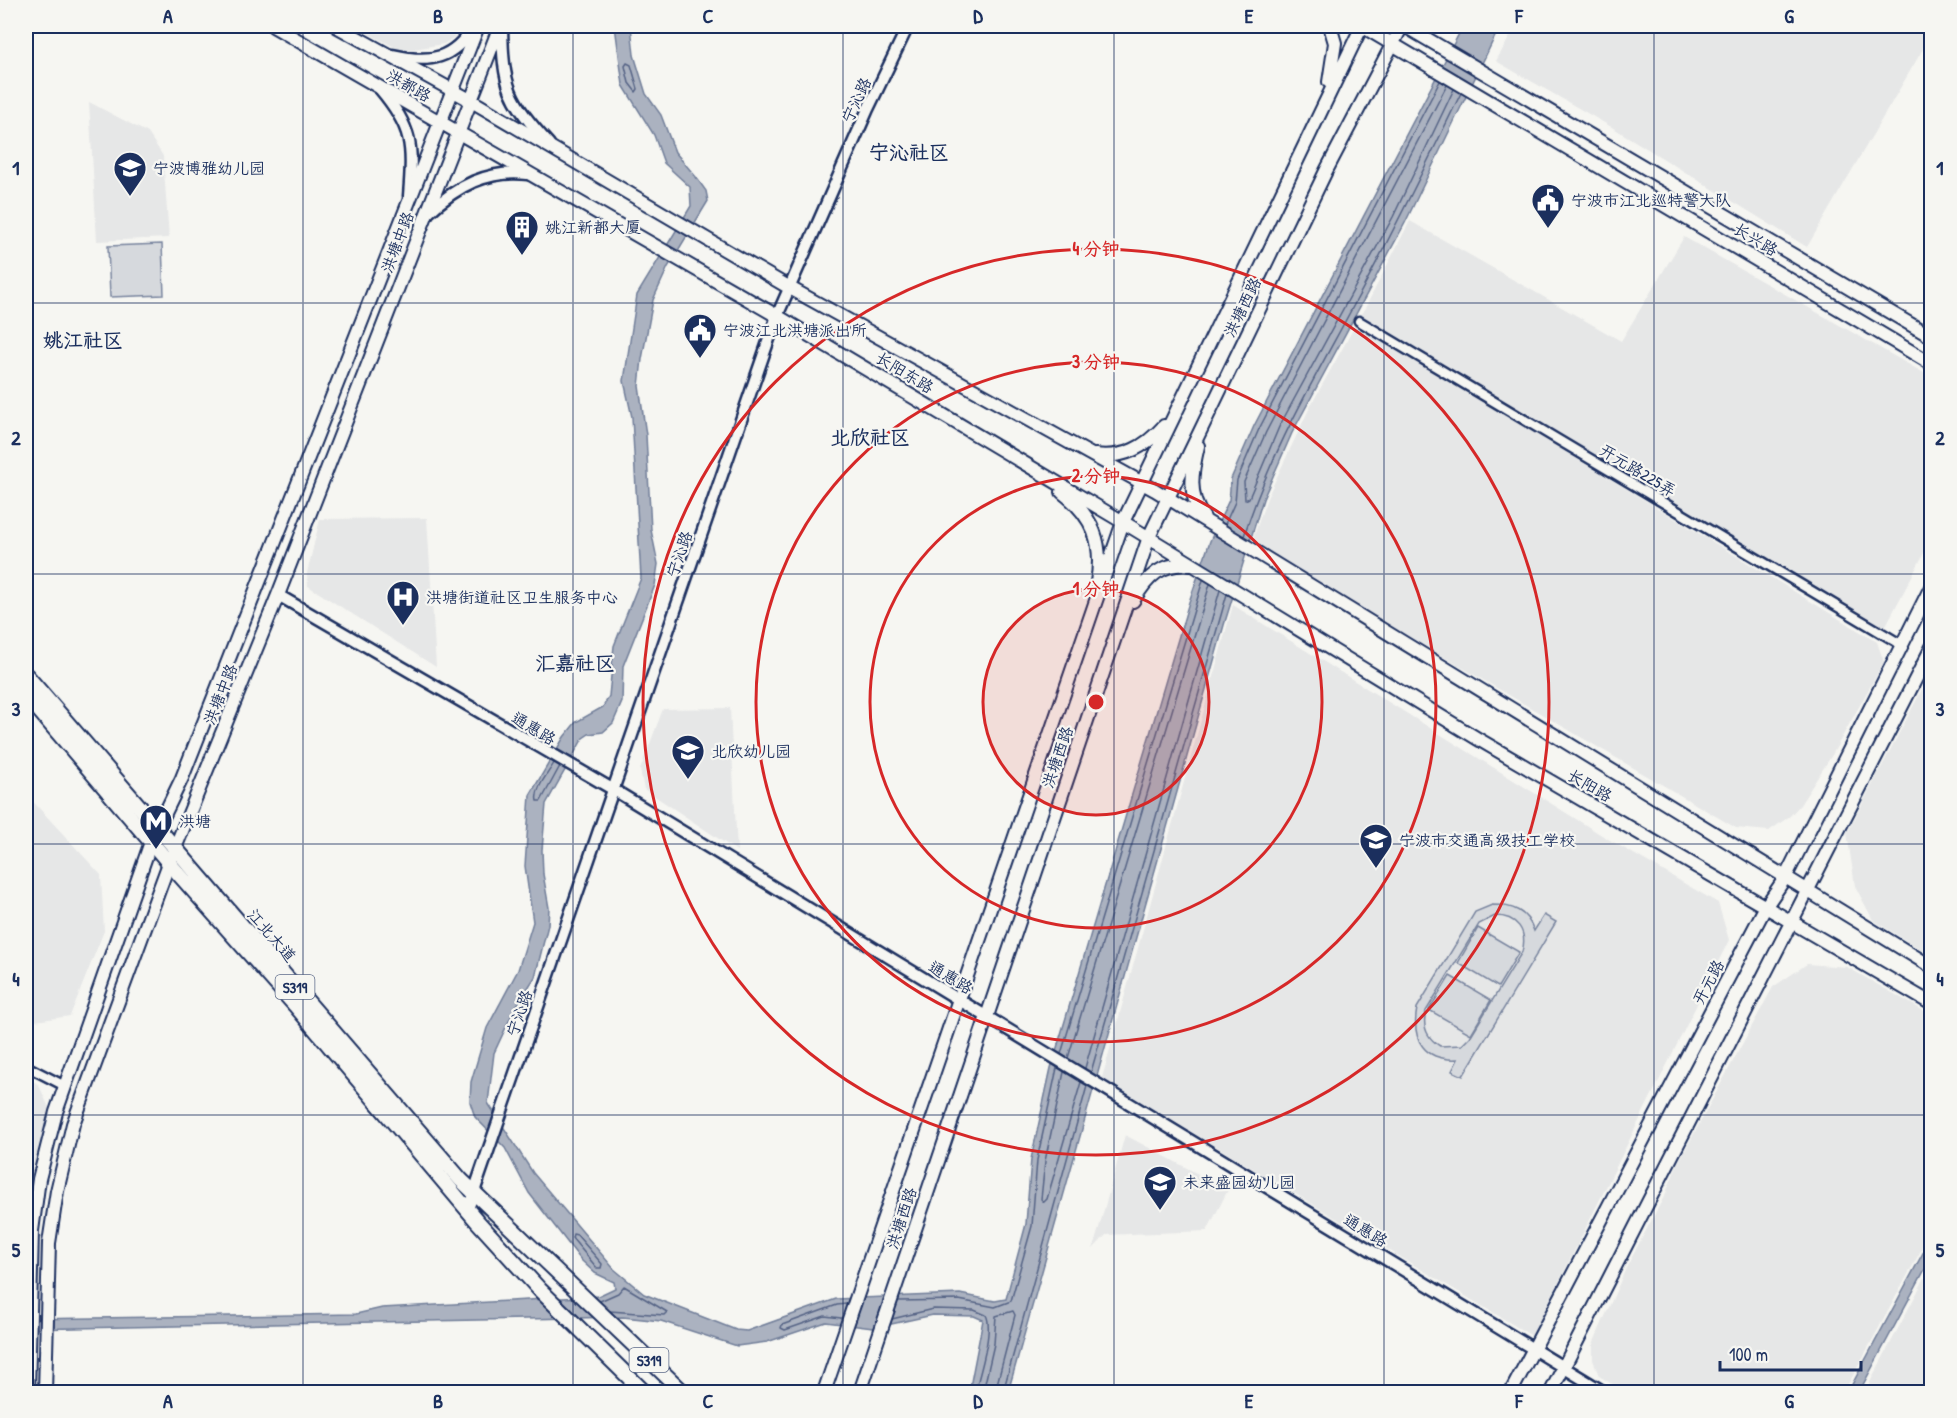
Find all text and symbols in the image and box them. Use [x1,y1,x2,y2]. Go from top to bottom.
text: A [163,2,173,29]
text: B [433,2,443,29]
text: C [703,2,714,29]
text: D [973,2,983,29]
text: E [1245,2,1254,29]
text: F [1514,2,1524,29]
text: G [1784,2,1794,29]
street label: 洪都路 [383,63,435,107]
street label: 宁沁路 [836,74,876,126]
district label: 宁沁社区 [869,138,949,165]
school or university icon: 宁波博雅幼儿园 [112,150,148,197]
text: 1 [12,154,20,181]
text: 1 [1936,154,1944,181]
place label: 宁波博雅幼儿园 [153,157,265,179]
public building icon: 宁波市江北巡特警大队 [1530,182,1566,229]
place label: 宁波市江北巡特警大队 [1571,189,1731,211]
street label: 洪塘中路 [375,208,419,276]
building icon: 姚江新都大厦 [504,209,540,256]
place label: 姚江新都大厦 [545,216,641,238]
street label: 长兴路 [1730,217,1782,261]
text: 4 分钟 [1073,236,1119,261]
street label: 洪塘西路 [1218,273,1266,341]
public building icon: 宁波江北洪塘派出所 [682,312,718,359]
place label: 宁波江北洪塘派出所 [723,319,867,341]
district label: 姚江社区 [43,326,123,353]
street label: 长阳东路 [872,346,938,398]
text: 3 分钟 [1072,349,1120,374]
district label: 北欣社区 [830,423,910,450]
text: 2 [11,424,21,451]
text: 2 [1935,424,1945,451]
street label: 开元路225弄 [1596,438,1680,502]
text: 2 分钟 [1072,463,1120,488]
street label: 宁沁路 [661,528,697,580]
text: 1 分钟 [1073,576,1119,601]
hospital icon: 洪塘街道社区卫生服务中心 [385,579,421,626]
place label: 洪塘街道社区卫生服务中心 [426,586,618,608]
district label: 汇嘉社区 [535,649,615,676]
street label: 洪塘中路 [198,660,242,728]
centre of rings [1086,692,1106,712]
text: 3 [12,695,21,722]
text: 3 [1936,695,1945,722]
street label: 通惠路 [508,706,560,750]
street label: 洪塘西路 [1036,723,1078,791]
school or university icon: 北欣幼儿园 [670,733,706,780]
place label: 北欣幼儿园 [711,740,791,762]
street label: 长阳路 [1564,763,1616,807]
metro station icon: 洪塘 [138,803,174,850]
place label: 洪塘 [179,810,211,832]
school or university icon: 宁波市交通高级技工学校 [1358,822,1394,869]
place label: 宁波市交通高级技工学校 [1399,829,1575,851]
street label: 江北大道 [243,904,301,966]
street label: 通惠路 [925,955,977,999]
street label: 开元路 [1687,956,1729,1008]
text: 4 [12,965,20,992]
text: 4 [1936,965,1944,992]
road number: S319 [276,975,314,999]
street label: 宁沁路 [501,987,537,1039]
school or university icon: 未来盛园幼儿园 [1142,1164,1178,1211]
place label: 未来盛园幼儿园 [1183,1171,1295,1193]
street label: 洪塘西路 [881,1184,921,1252]
street label: 通惠路 [1340,1208,1392,1252]
text: 5 [12,1236,21,1263]
text: 5 [1936,1236,1945,1263]
scale bar [1720,1334,1861,1372]
text: 100 m [1729,1342,1768,1367]
road number: S319 [630,1348,668,1372]
text: A [163,1387,173,1414]
text: B [433,1387,443,1414]
text: C [703,1387,714,1414]
text: D [973,1387,983,1414]
text: E [1245,1387,1254,1414]
text: F [1514,1387,1524,1414]
text: G [1784,1387,1794,1414]

